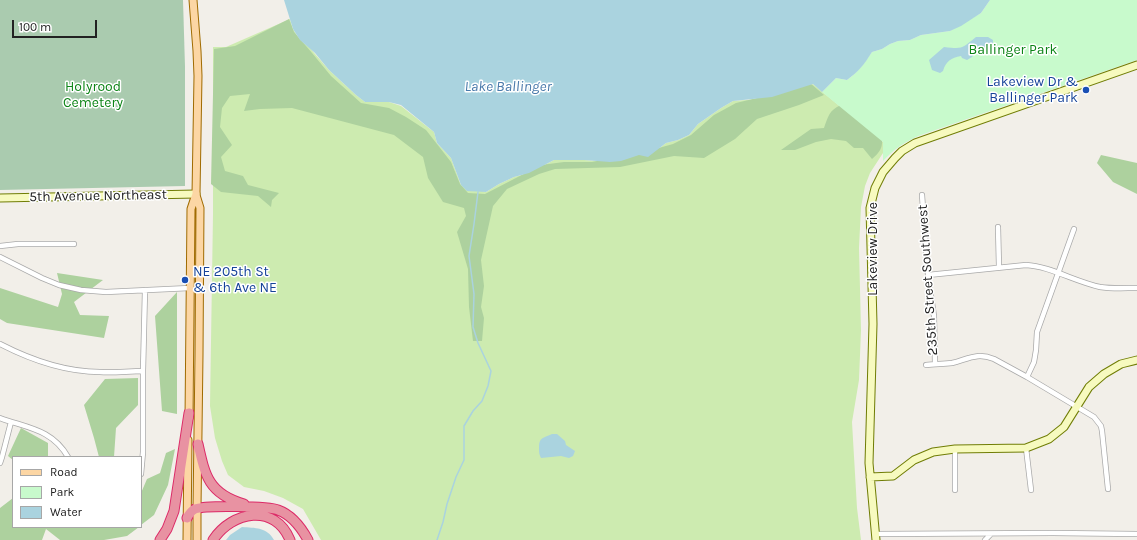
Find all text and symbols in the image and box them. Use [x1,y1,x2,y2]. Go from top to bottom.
scale bar [14,12,99,38]
text: 100 m [19,20,51,34]
park label: Ballinger Park [969,42,1057,58]
place label: Lakeview Dr & Ballinger Park [986,74,1078,106]
water label: Lake Ballinger [464,78,552,96]
park label: Holyrood Cemetery [63,79,123,112]
marker: Lakeview Dr & Ballinger Park [1081,85,1091,95]
street label: 5th Avenue Northeast [29,186,167,206]
street label: Lakeview Drive [865,202,881,296]
street label: 235th Street Southwest [914,204,942,356]
place label: NE 205th St & 6th Ave NE [193,264,277,296]
marker: NE 205th St & 6th Ave NE [180,275,190,285]
legend [12,456,142,528]
text: Road [50,465,78,479]
text: Park [50,485,74,499]
text: Water [50,505,82,519]

